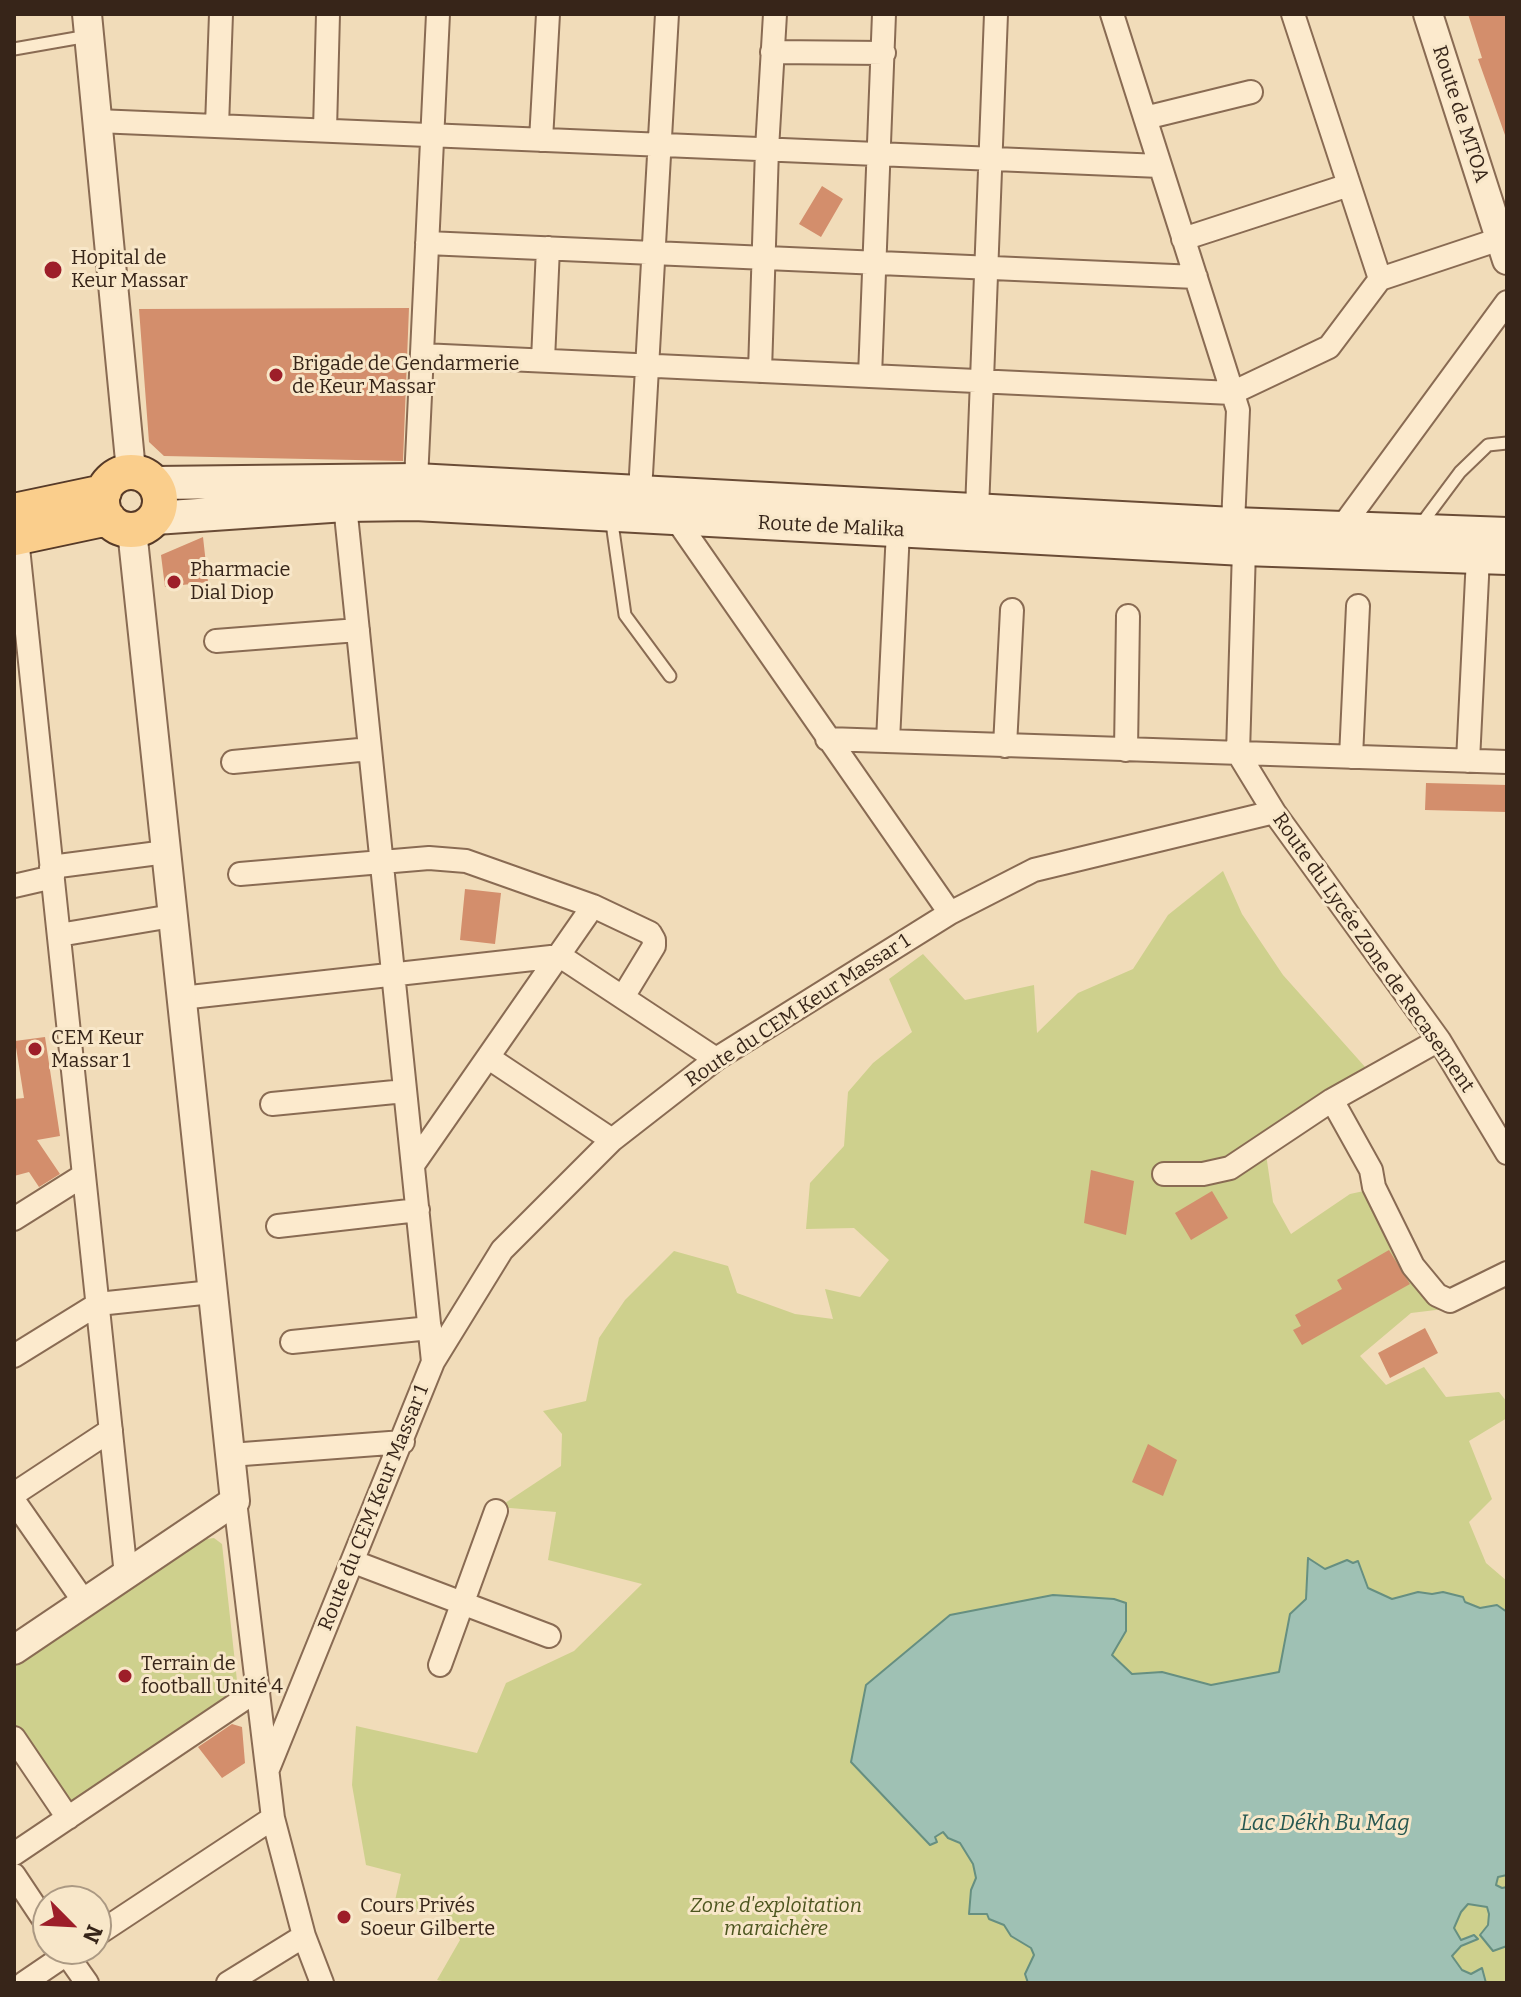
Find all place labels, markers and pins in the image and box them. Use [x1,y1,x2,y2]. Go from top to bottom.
place label: Hopital de Keur Massar [71,246,188,293]
marker: Hopital de Keur Massar [42,259,64,281]
place label: Brigade de Gendarmerie de Keur Massar [292,352,519,399]
marker: Brigade de Gendarmerie de Keur Massar [267,366,285,384]
place label: Pharmacie Dial Diop [190,558,291,605]
marker: Pharmacie Dial Diop [165,573,183,591]
place label: CEM Keur Massar 1 [51,1026,144,1073]
marker: CEM Keur Massar 1 [26,1040,44,1058]
place label: Terrain de football Unité 4 [141,1652,283,1699]
marker: Terrain de football Unité 4 [116,1667,134,1685]
place label: Cours Privés Soeur Gilberte [360,1894,495,1941]
marker: Cours Privés Soeur Gilberte [335,1908,353,1926]

